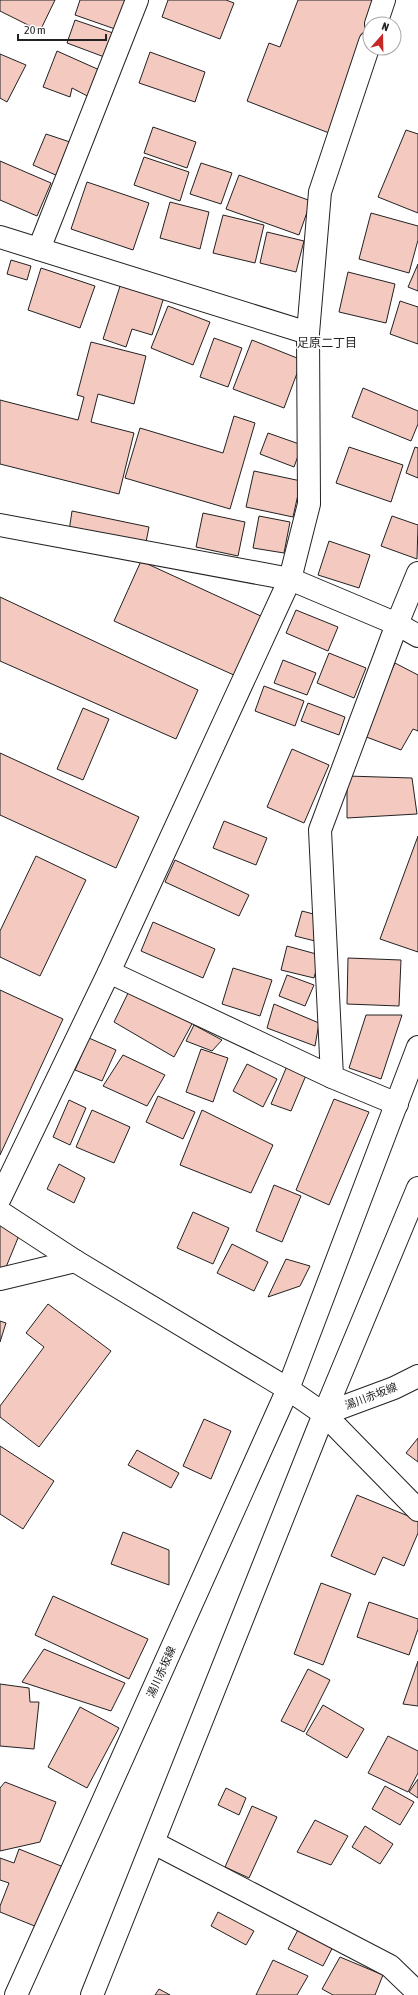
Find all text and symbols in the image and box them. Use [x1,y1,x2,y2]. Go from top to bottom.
scale bar [18,16,106,42]
north arrow [362,16,402,56]
text: N [380,20,391,33]
text: 20 m [24,23,46,37]
district label: 足原二丁目 [297,336,357,350]
street label: 湯川赤坂線 [343,1381,399,1411]
street label: 湯川赤坂線 [144,1644,178,1700]

